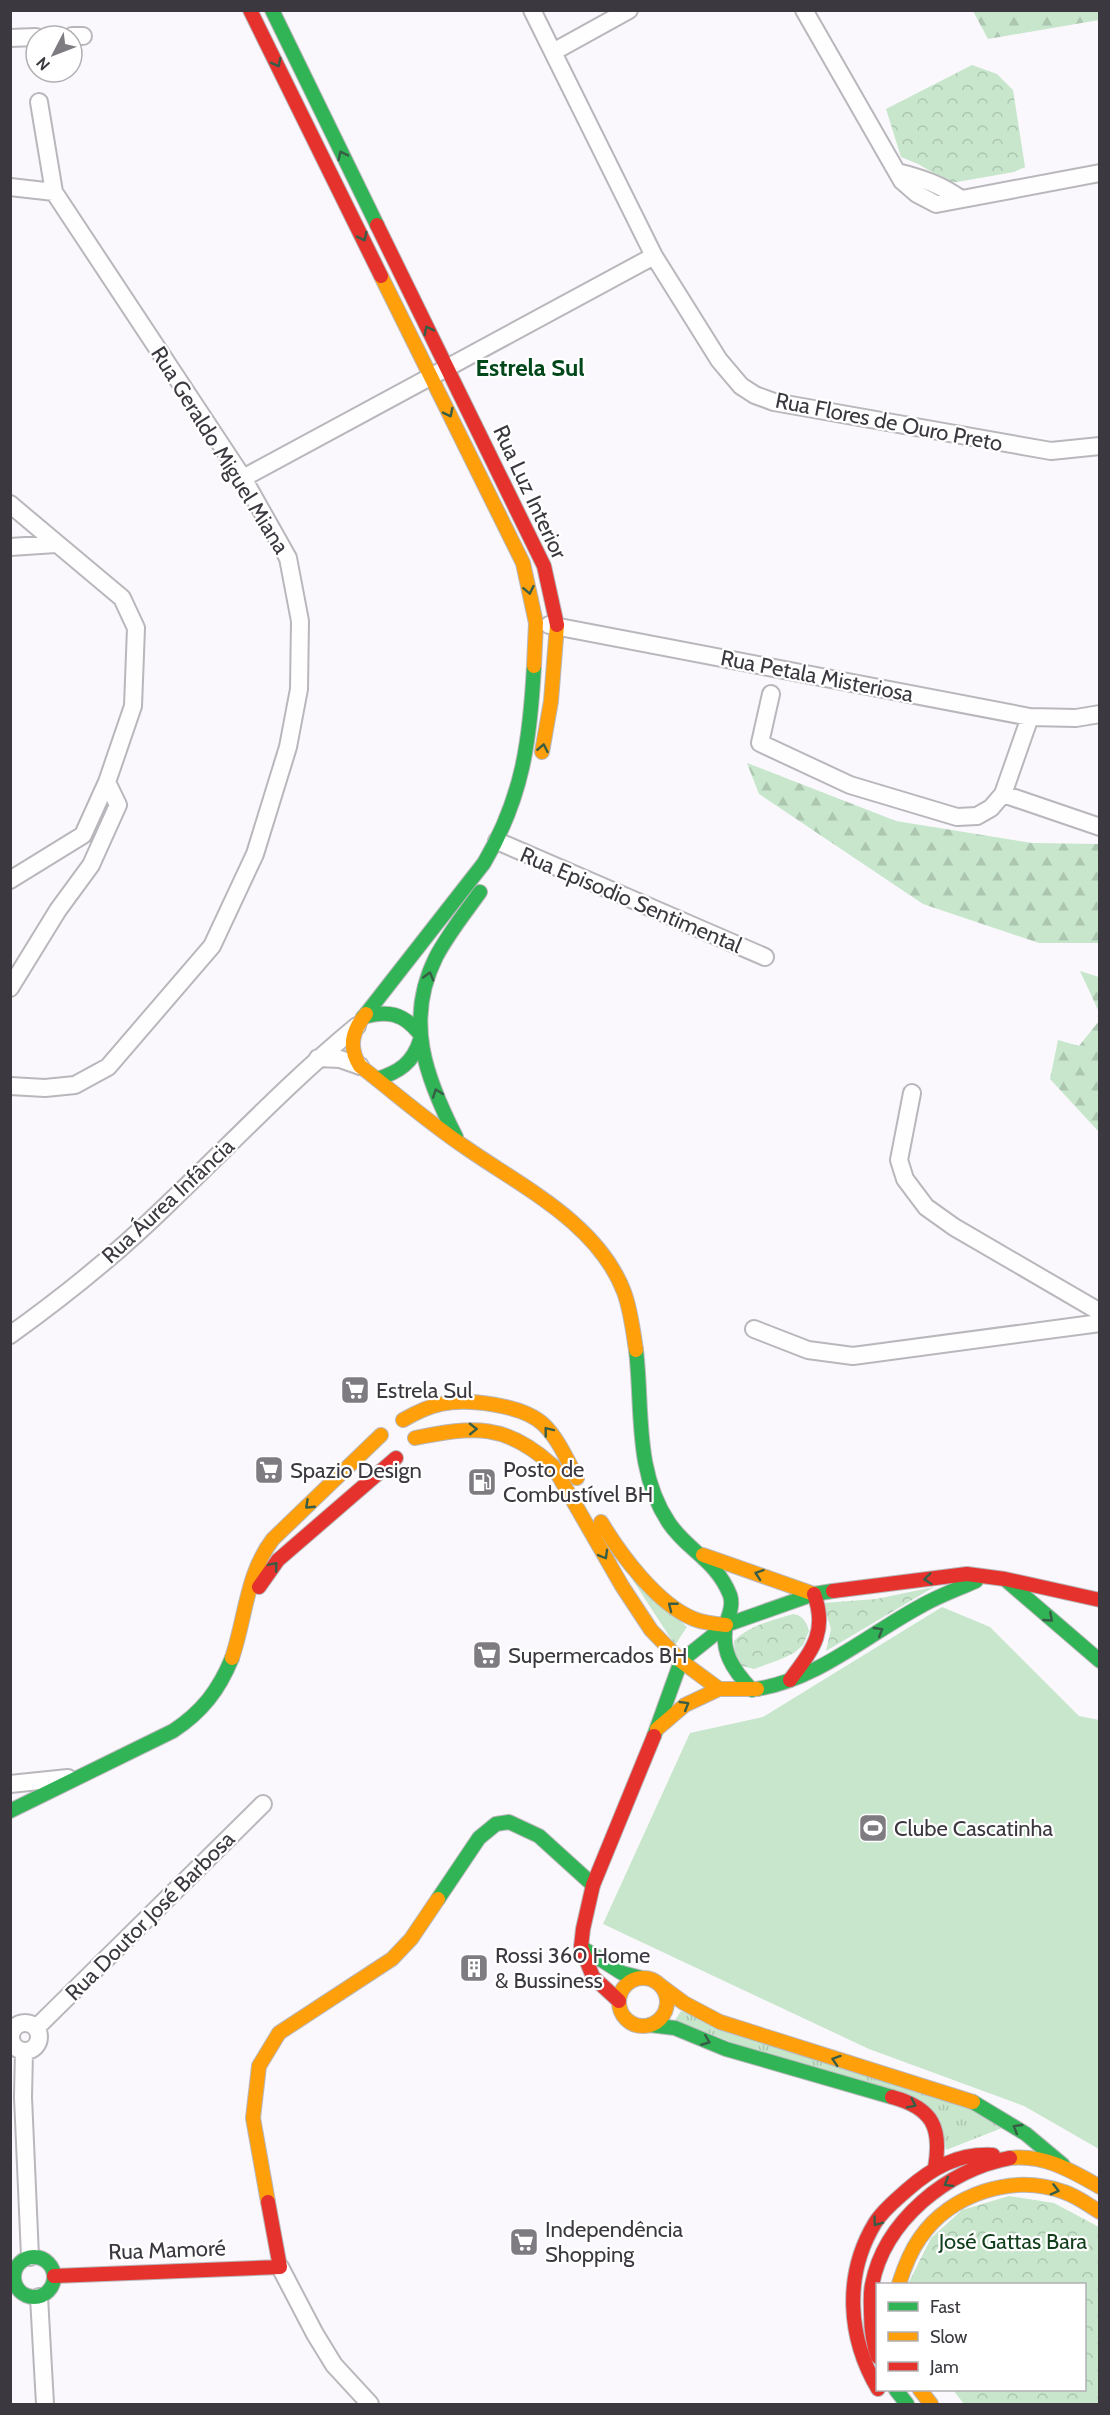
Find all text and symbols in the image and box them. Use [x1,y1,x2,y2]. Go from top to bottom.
north arrow [24,24,84,84]
text: N [32,53,54,74]
one-way arrow [270,56,281,67]
one-way arrow [338,150,350,161]
one-way arrow [356,231,368,242]
one-way arrow [424,326,435,336]
street label: Rua Geraldo Miguel Miana [145,341,295,559]
district label: Estrela Sul [475,353,585,382]
street label: Rua Flores de Ouro Preto [773,387,1005,457]
one-way arrow [442,406,453,417]
street label: Rua Luz Interior [487,421,573,563]
one-way arrow [522,584,535,594]
street label: Rua Petala Misteriosa [718,644,916,708]
one-way arrow [536,743,549,753]
street label: Rua Episodio Sentimental [516,841,747,959]
one-way arrow [422,971,434,981]
one-way arrow [432,1088,444,1099]
street label: Rua Áurea Infância [96,1132,240,1269]
supermarket icon: Estrela Sul [339,1374,371,1406]
place label: Estrela Sul [376,1377,473,1404]
one-way arrow [468,1423,477,1435]
one-way arrow [544,1427,555,1438]
supermarket icon: Spazio Design [253,1454,285,1486]
place label: Posto de Combustível BH [503,1456,653,1508]
place label: Spazio Design [290,1457,422,1484]
fuel station icon: Posto de Combustível BH [466,1466,498,1498]
one-way arrow [305,1498,315,1509]
one-way arrow [597,1549,609,1559]
one-way arrow [266,1562,277,1573]
one-way arrow [754,1569,765,1582]
one-way arrow [924,1572,933,1585]
one-way arrow [668,1602,679,1613]
one-way arrow [1042,1611,1053,1622]
one-way arrow [873,1626,883,1638]
supermarket icon: Supermercados BH [471,1639,503,1671]
place label: Supermercados BH [508,1642,688,1669]
one-way arrow [679,1701,689,1713]
sports icon: Clube Cascatinha [857,1812,889,1844]
place label: Clube Cascatinha [894,1815,1054,1842]
street label: Rua Doutor José Barbosa [60,1825,241,2006]
place label: Rossi 360 Home & Bussiness [495,1942,650,1994]
building icon: Rossi 360 Home & Bussiness [458,1952,490,1984]
one-way arrow [700,2034,711,2046]
one-way arrow [831,2055,842,2067]
one-way arrow [906,2097,916,2108]
one-way arrow [1013,2124,1023,2136]
one-way arrow [944,2176,954,2187]
one-way arrow [1050,2182,1060,2195]
place label: Independência Shopping [545,2216,683,2268]
one-way arrow [874,2216,885,2227]
supermarket icon: Independência Shopping [508,2226,540,2258]
park label: José Gattas Bara [938,2228,1088,2255]
street label: Rua Mamoré [108,2234,226,2266]
legend [876,2283,1086,2391]
text: Fast [930,2296,961,2318]
text: Slow [930,2326,967,2348]
text: Jam [929,2356,959,2378]

